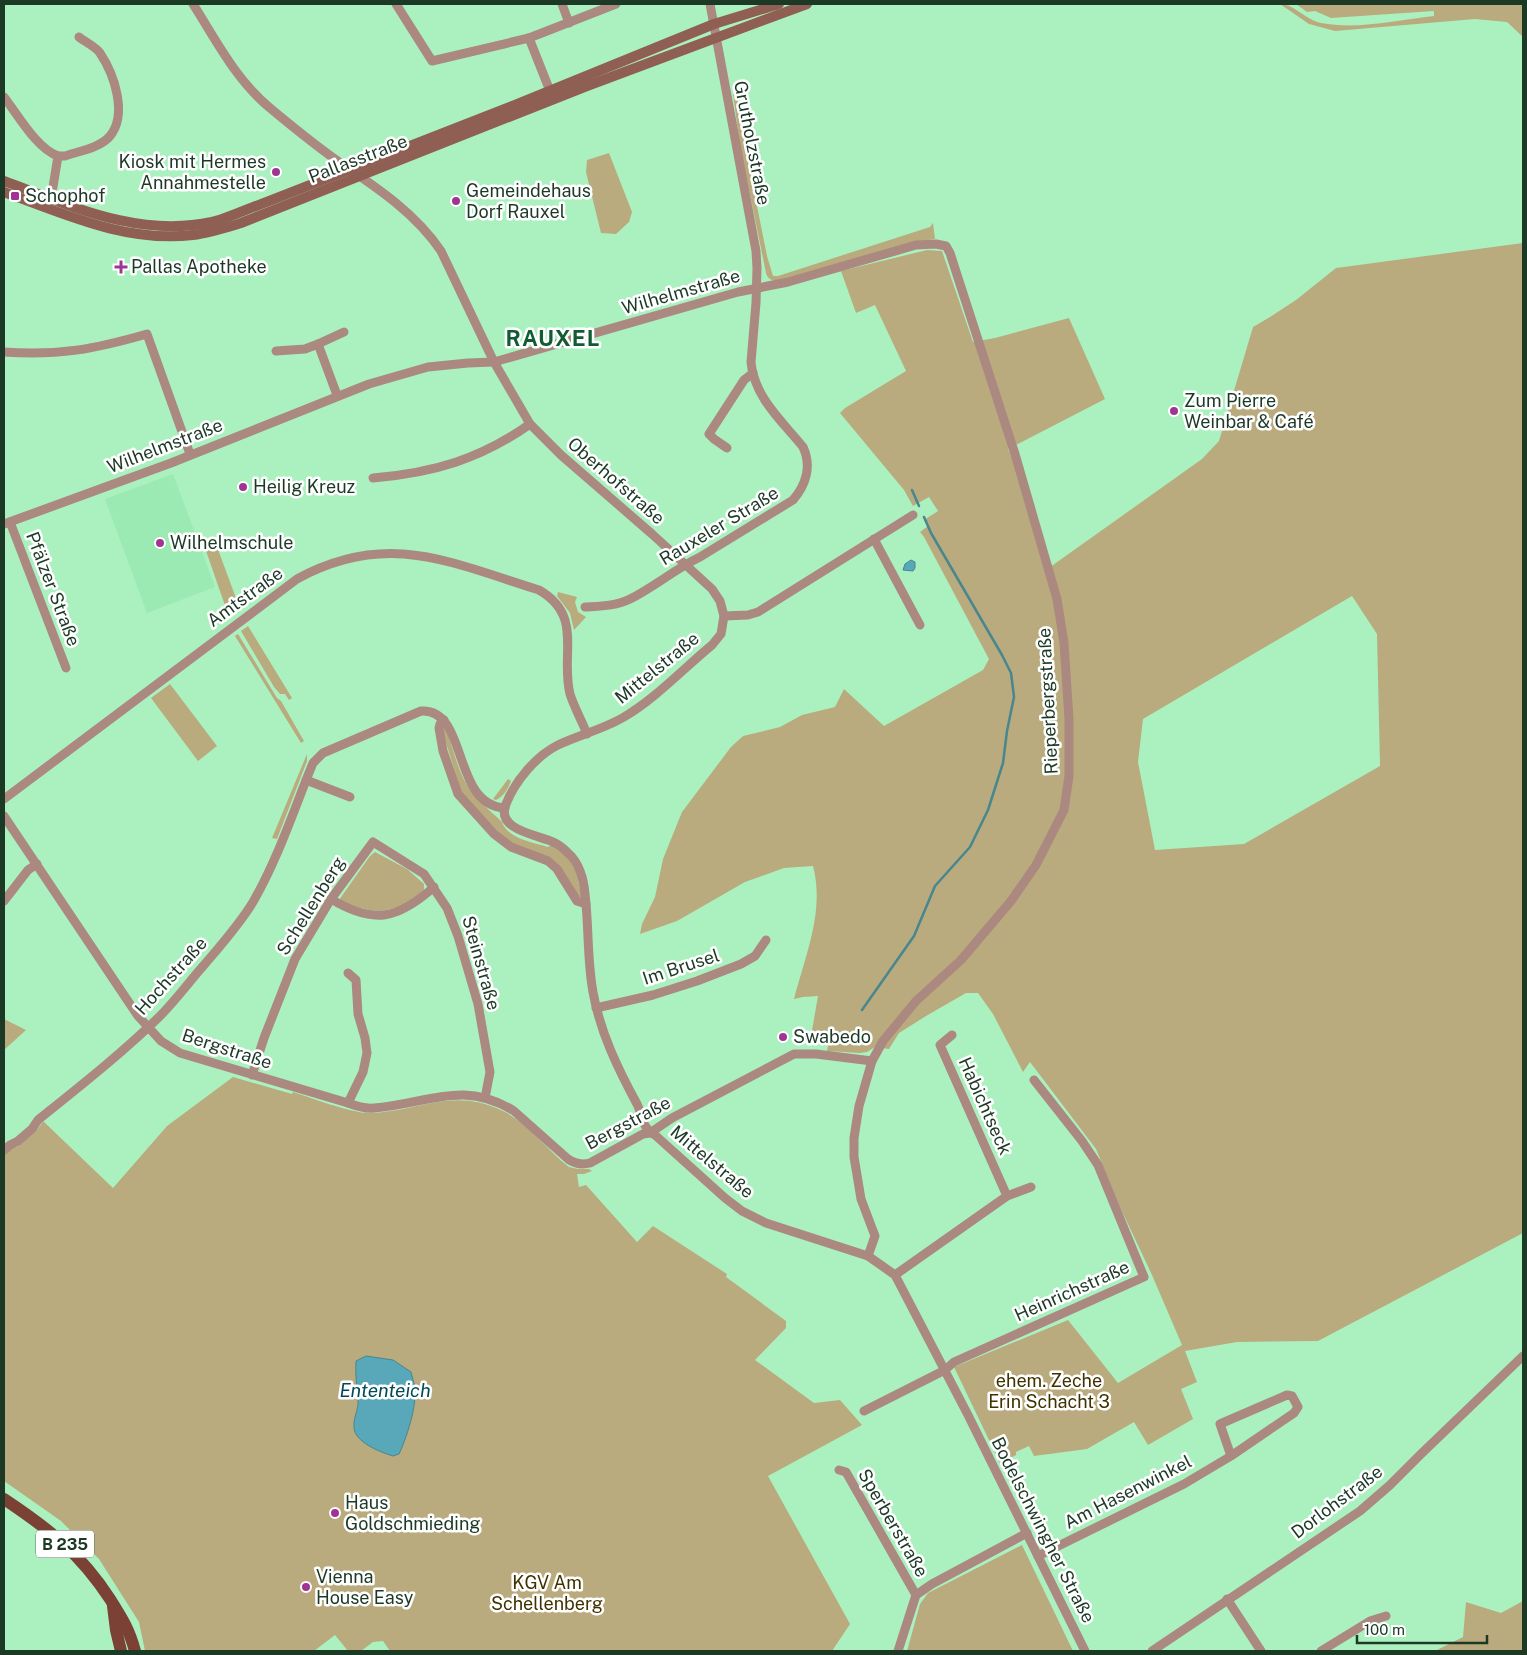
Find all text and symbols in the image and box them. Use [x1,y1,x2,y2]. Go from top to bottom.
street label: Grutholzstraße [730,79,775,207]
street label: Pallasstraße [305,130,410,187]
place label: Kiosk mit Hermes Annahmestelle [118,151,266,193]
marker: Kiosk mit Hermes Annahmestelle [270,166,282,178]
place label: Gemeindehaus Dorf Rauxel [466,180,591,222]
place label: Schophof [25,185,105,206]
marker: Schophof [9,190,21,202]
marker: Gemeindehaus Dorf Rauxel [450,195,462,207]
place label: Pallas Apotheke [131,256,267,277]
marker: Pallas Apotheke [115,261,127,273]
street label: Wilhelmstraße [619,265,742,318]
district label: RAUXEL [506,325,601,351]
place label: Zum Pierre Weinbar & Café [1184,390,1314,432]
marker: Zum Pierre Weinbar & Café [1168,405,1180,417]
street label: Wilhelmstraße [104,414,225,477]
street label: Oberhofstraße [564,433,669,528]
place label: Heilig Kreuz [253,476,355,497]
marker: Heilig Kreuz [237,481,249,493]
street label: Rauxeler Straße [655,482,782,569]
street label: Pfälzer Straße [22,529,85,649]
place label: Wilhelmschule [170,532,293,553]
marker: Wilhelmschule [154,537,166,549]
street label: Amtstraße [203,562,287,631]
street label: Mittelstraße [610,627,703,708]
street label: Rieperbergstraße [1033,627,1062,775]
street label: Schellenberg [272,853,349,959]
street label: Steinstraße [458,913,505,1012]
street label: Hochstraße [130,933,211,1019]
street label: Im Brusel [640,944,722,989]
street label: Bergstraße [180,1024,275,1073]
place label: Swabedo [793,1026,871,1047]
marker: Swabedo [777,1031,789,1043]
street label: Habichtseck [955,1054,1016,1158]
street label: Bergstraße [582,1091,674,1154]
street label: Mittelstraße [666,1121,758,1202]
street label: Heinrichstraße [1011,1256,1133,1325]
park label: ehem. Zeche Erin Schacht 3 [988,1370,1110,1412]
water label: Ententeich [339,1379,431,1401]
street label: Bodelschwingher Straße [987,1433,1099,1626]
street label: Am Hasenwinkel [1061,1450,1195,1533]
street label: Dorlohstraße [1287,1461,1386,1543]
street label: Sperberstraße [854,1465,933,1581]
place label: Haus Goldschmieding [345,1492,481,1534]
marker: Haus Goldschmieding [329,1507,341,1519]
road number: B 235 [36,1530,94,1558]
place label: Vienna House Easy [316,1566,414,1608]
park label: KGV Am Schellenberg [491,1572,603,1614]
marker: Vienna House Easy [300,1581,312,1593]
scale bar [1357,1612,1487,1644]
text: 100 m [1364,1621,1405,1638]

